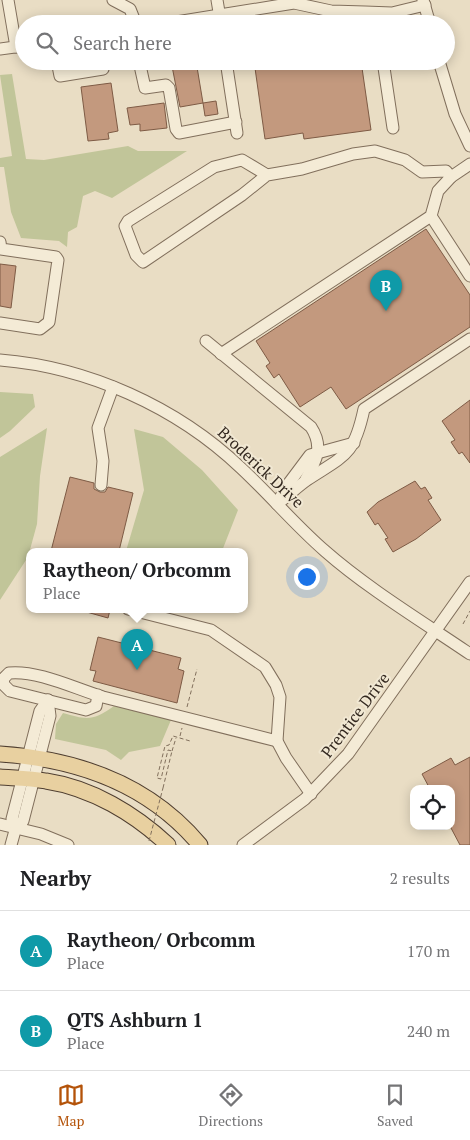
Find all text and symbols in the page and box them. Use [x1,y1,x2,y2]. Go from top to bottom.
search box [15,15,455,70]
icon: search [33,29,61,57]
text: Search here [73,30,172,55]
pin: B [370,270,402,311]
street label: Broderick Drive [213,421,309,513]
popup [26,548,248,613]
text: Raytheon/ Orbcomm [43,557,231,582]
your location [294,564,320,590]
text: Place [43,582,81,604]
pin: A [121,629,153,670]
street label: Prentice Drive [316,668,394,762]
map controls [410,785,455,830]
button: locate [410,785,455,830]
text: Nearby [20,864,91,892]
text: 2 results [390,867,450,889]
text: Raytheon/ Orbcomm [67,927,255,952]
text: A [30,940,42,962]
text: 170 m [407,940,450,962]
text: Place [67,952,105,974]
text: QTS Ashburn 1 [67,1007,203,1032]
text: B [31,1020,41,1042]
text: 240 m [407,1020,450,1042]
text: Place [67,1032,105,1054]
tab: Map [57,1081,85,1130]
tab: Directions [199,1081,263,1130]
tab: Saved [377,1081,413,1130]

